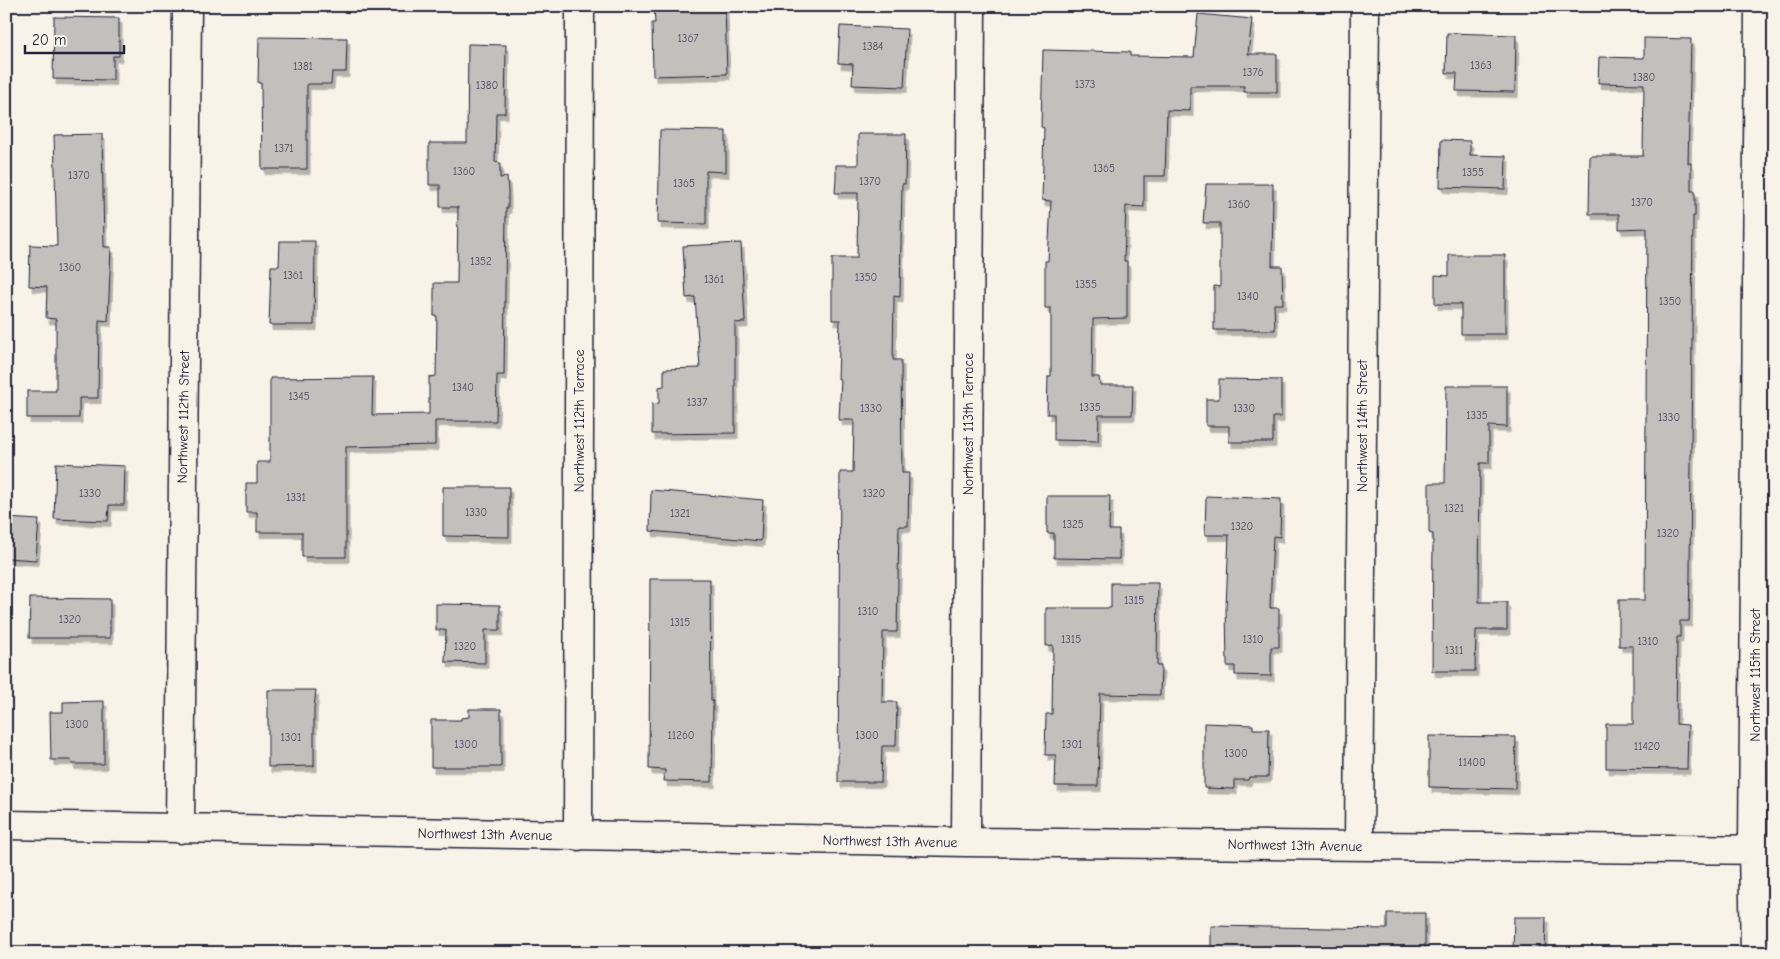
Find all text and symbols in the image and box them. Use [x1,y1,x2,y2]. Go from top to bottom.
scale bar [25,22,124,54]
text: 20 m [32,31,66,49]
house number: 1367 [677,32,699,45]
house number: 1384 [863,40,883,53]
house number: 1363 [1470,59,1492,72]
house number: 1381 [293,60,313,73]
house number: 1376 [1242,66,1264,79]
house number: 1380 [1633,71,1655,84]
house number: 1373 [1075,78,1095,91]
house number: 1380 [476,79,498,92]
house number: 1371 [274,142,294,155]
house number: 1365 [1093,162,1115,175]
house number: 1360 [453,165,475,178]
house number: 1355 [1462,166,1484,179]
house number: 1370 [68,169,90,182]
house number: 1370 [859,175,881,188]
house number: 1365 [673,177,695,190]
house number: 1370 [1631,196,1653,209]
house number: 1360 [1228,198,1250,211]
house number: 1352 [470,255,492,268]
house number: 1360 [59,261,81,274]
house number: 1361 [283,269,303,282]
house number: 1350 [855,271,877,284]
house number: 1361 [704,273,724,286]
house number: 1355 [1075,278,1097,291]
house number: 1340 [1237,290,1259,303]
house number: 1350 [1659,295,1681,308]
street label: Northwest 112th Street [174,349,193,484]
street label: Northwest 112th Terrace [571,350,588,492]
street label: Northwest 113th Terrace [960,353,977,495]
street label: Northwest 114th Street [1354,359,1371,492]
house number: 1340 [452,381,474,394]
house number: 1345 [288,390,310,403]
house number: 1337 [687,396,707,409]
house number: 1335 [1079,401,1101,414]
house number: 1330 [860,402,882,415]
house number: 1330 [1233,402,1255,415]
house number: 1335 [1466,409,1488,422]
house number: 1330 [1658,411,1680,424]
house number: 1330 [79,487,101,500]
house number: 1320 [863,487,885,500]
house number: 1331 [286,491,306,504]
house number: 1321 [1444,502,1464,515]
house number: 1330 [465,506,487,519]
house number: 1321 [670,507,690,520]
house number: 1325 [1062,518,1084,531]
house number: 1320 [1231,520,1253,533]
house number: 1320 [1657,527,1679,540]
house number: 1315 [1124,594,1144,607]
house number: 1310 [858,605,878,618]
street label: Northwest 115th Street [1747,607,1764,742]
house number: 1320 [59,613,81,626]
house number: 1315 [670,616,690,629]
house number: 1315 [1061,633,1081,646]
house number: 1310 [1243,633,1263,646]
house number: 1310 [1638,635,1658,648]
house number: 1320 [454,640,476,653]
house number: 1311 [1445,644,1463,657]
house number: 1300 [65,718,89,731]
house number: 11260 [667,729,695,742]
house number: 1300 [855,729,879,742]
house number: 1301 [281,731,301,744]
house number: 1300 [454,738,478,751]
house number: 1301 [1062,738,1082,751]
house number: 11420 [1634,740,1660,753]
house number: 1300 [1224,747,1248,760]
house number: 11400 [1458,756,1486,769]
street label: Northwest 13th Avenue [417,825,553,844]
street label: Northwest 13th Avenue [822,832,958,851]
street label: Northwest 13th Avenue [1227,836,1363,855]

